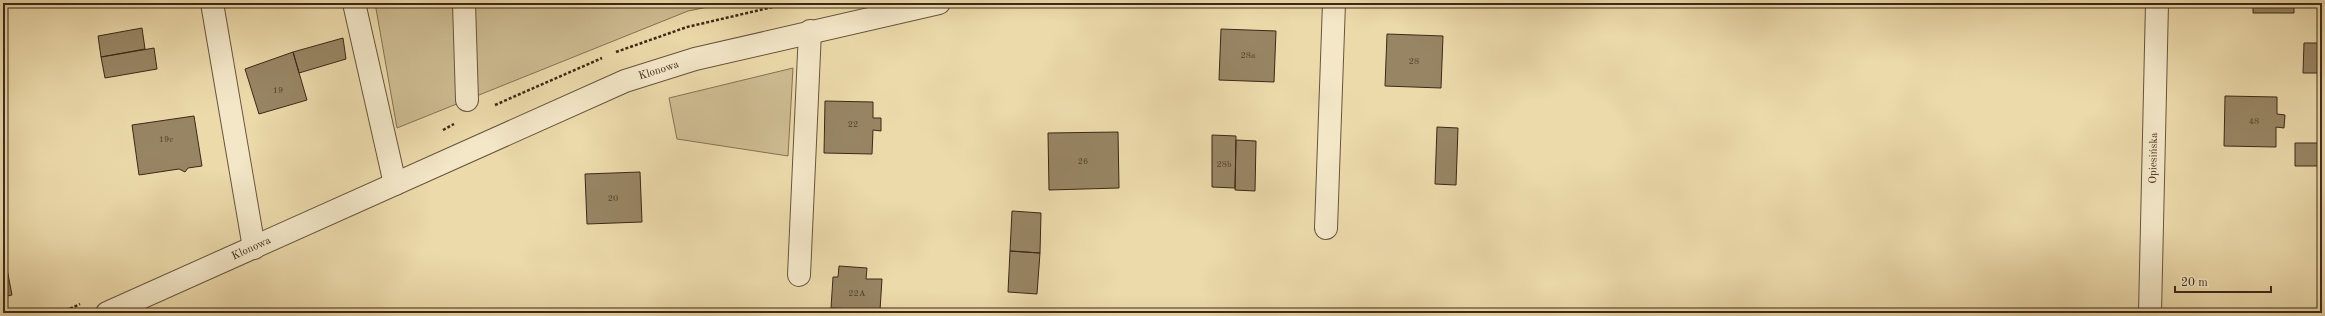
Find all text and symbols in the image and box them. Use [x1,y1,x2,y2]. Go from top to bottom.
house number: 28a [1241,51,1256,60]
house number: 28 [1409,57,1419,66]
street label: Klonowa [637,59,681,82]
house number: 19 [273,86,283,95]
house number: 48 [2249,117,2259,126]
house number: 22 [848,120,858,129]
street label: Opiesińska [2147,132,2160,184]
house number: 19e [159,135,173,144]
house number: 26 [1078,157,1088,166]
house number: 28b [1216,160,1232,169]
house number: 20 [608,194,618,203]
street label: Klonowa [230,235,273,262]
scale bar [2175,268,2271,294]
text: 20 m [2181,277,2208,289]
house number: 22A [848,289,866,298]

